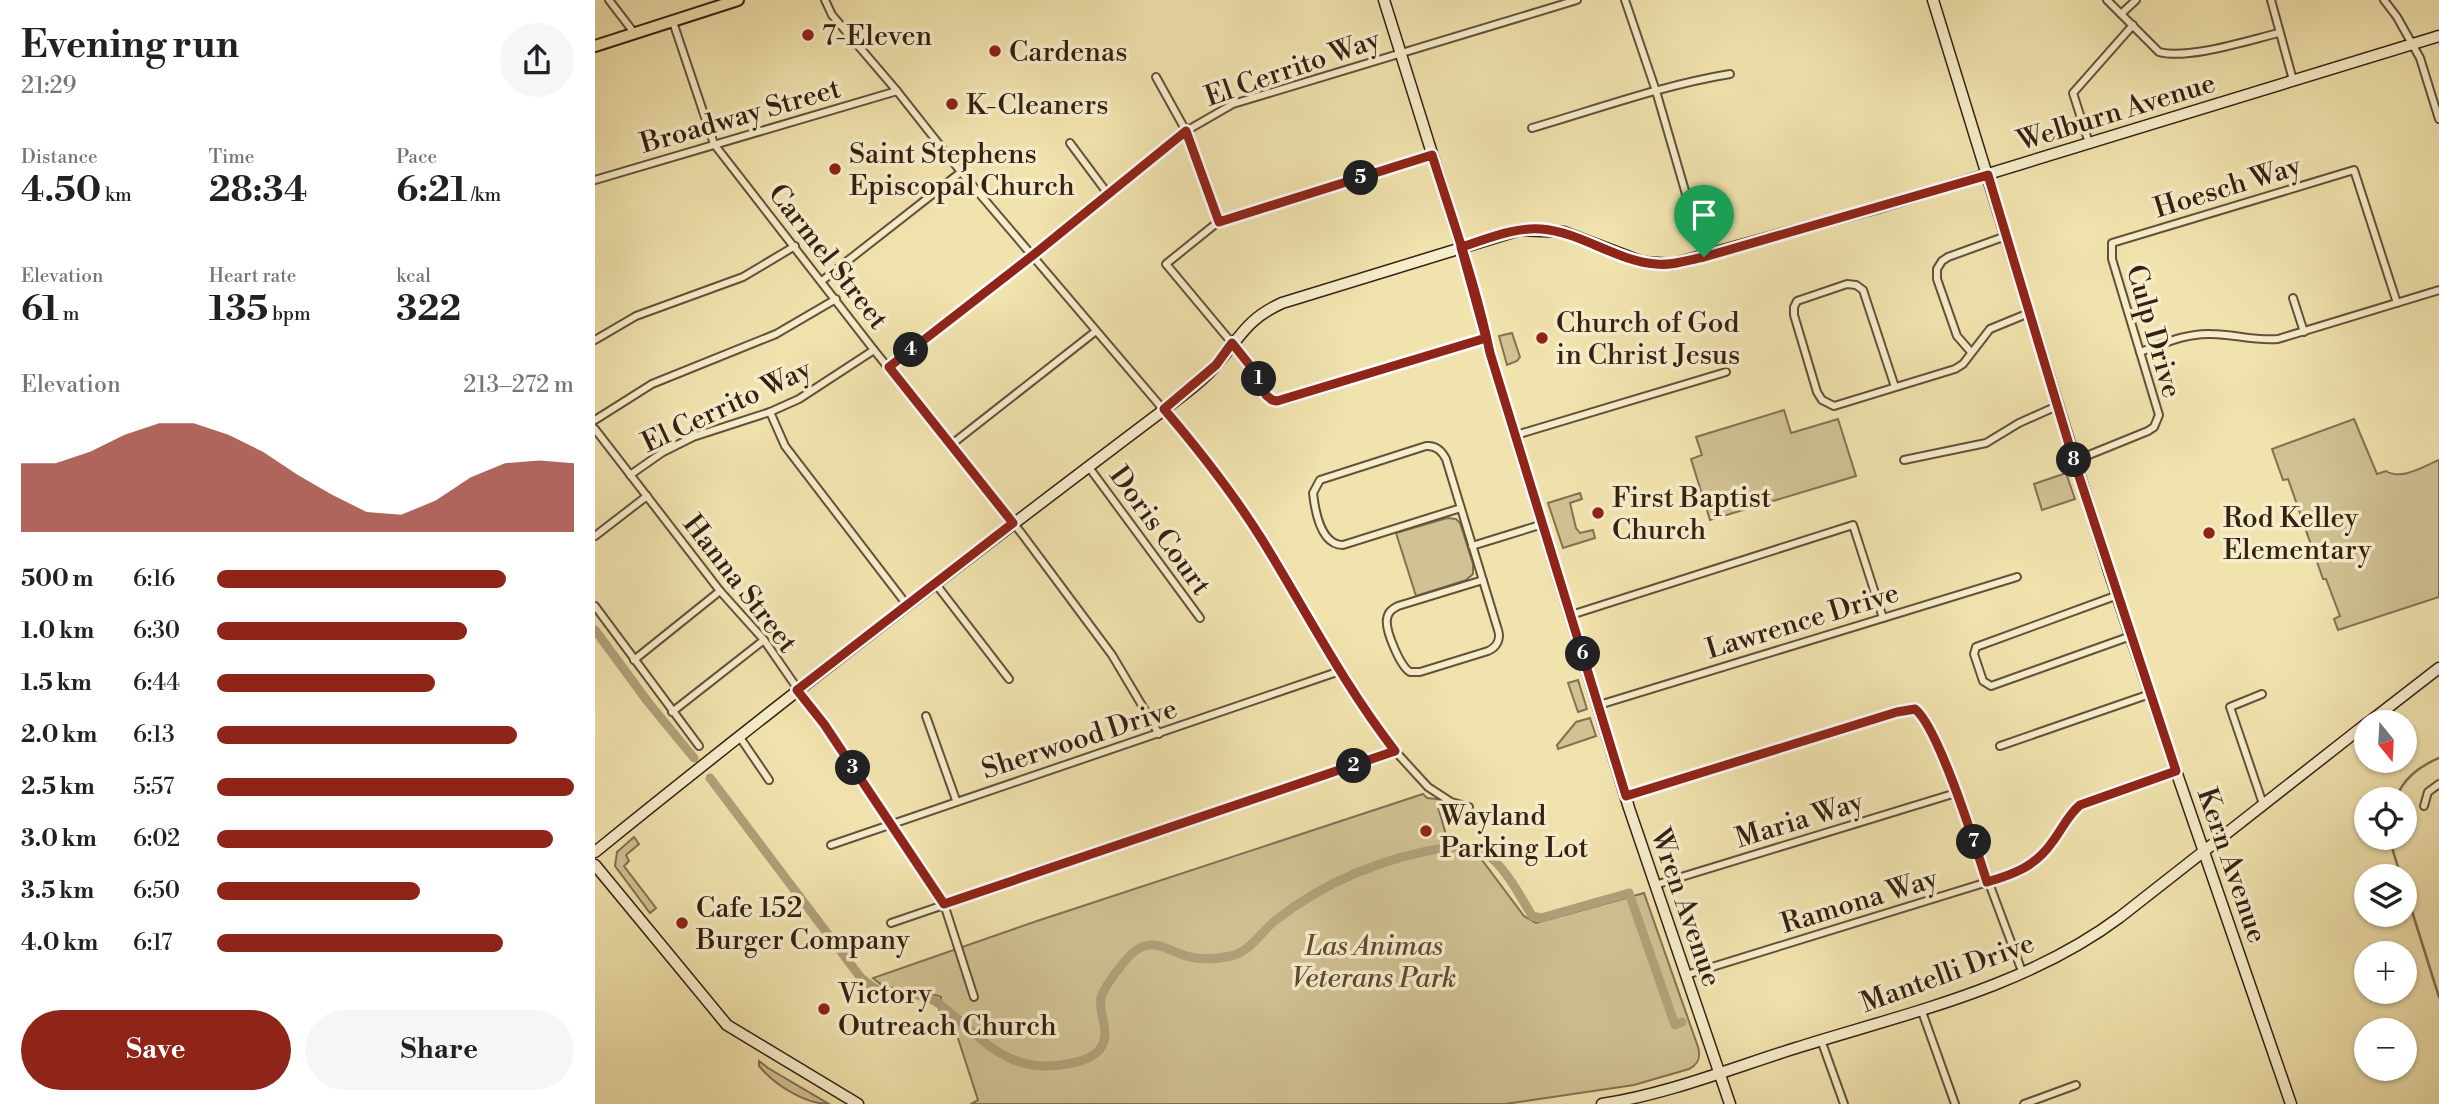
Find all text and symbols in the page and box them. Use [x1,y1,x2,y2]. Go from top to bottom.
place label: 7-Eleven [822,19,933,54]
text: Evening run [21,22,239,69]
street label: El Cerrito Way [1200,22,1385,115]
button: share [500,23,574,97]
marker: 7-Eleven [800,27,816,43]
place label: Cardenas [1009,35,1127,70]
marker: Cardenas [987,43,1003,59]
street label: Welburn Avenue [2012,66,2220,159]
street label: Broadway Street [635,71,845,162]
text: 21:29 [21,72,77,100]
place label: K-Cleaners [966,88,1109,123]
marker: K-Cleaners [944,96,960,112]
place label: Saint Stephens Episcopal Church [849,137,1075,204]
text: Distance [21,145,98,169]
text: Time [209,145,254,169]
text: Pace [396,145,437,169]
street label: Hoesch Way [2150,148,2306,226]
pin: 5 [1343,160,1379,196]
marker: Saint Stephens Episcopal Church [827,161,843,177]
text: 5 [1355,165,1366,189]
text: 4.50 [21,169,101,212]
text: 28:34 [209,169,308,212]
text: 6:21 [396,169,467,212]
street label: Carmel Street [760,177,895,337]
text: km [101,183,132,207]
text: /km [467,183,501,207]
pin [1674,185,1734,257]
icon: arrive [1685,196,1723,234]
street label: Culp Drive [2118,261,2189,402]
text: Elevation [21,264,103,288]
text: Heart rate [209,264,296,288]
text: kcal [396,264,431,288]
text: 61 [21,288,59,331]
text: 135 [209,288,268,331]
text: 322 [396,288,461,331]
text: m [59,302,79,326]
text: bpm [268,302,311,326]
place label: Church of God in Christ Jesus [1556,306,1740,373]
marker: Church of God in Christ Jesus [1534,330,1550,346]
pin: 4 [893,332,929,368]
text: 4 [904,337,917,361]
street label: El Cerrito Way [636,352,817,461]
pin: 1 [1241,362,1277,396]
text: 1 [1254,366,1263,390]
text: Elevation [21,371,121,399]
text: 213–272 m [463,371,574,399]
pin: 8 [2057,442,2091,477]
text: 8 [2067,447,2080,471]
street label: Doris Court [1101,459,1218,602]
place label: First Baptist Church [1612,481,1771,548]
place label: Rod Kelley Elementary [2223,501,2372,568]
marker: First Baptist Church [1590,505,1606,521]
street label: Hanna Street [675,508,805,660]
marker: Rod Kelley Elementary [2201,525,2217,541]
text: 500 m [21,565,93,593]
text: 6:16 [133,565,175,593]
street label: Lawrence Drive [1702,575,1903,667]
text: 1.0 km [21,617,94,645]
text: 6:30 [133,617,180,645]
pin: 6 [1565,636,1601,672]
text: 6 [1577,641,1588,665]
text: 1.5 km [21,669,92,697]
text: 6:44 [133,669,180,697]
street label: Sherwood Drive [977,691,1182,788]
north arrow [2354,710,2417,774]
map controls [2354,710,2417,1081]
text: 2.0 km [21,721,97,749]
text: 6:13 [133,721,175,749]
pin: 2 [1337,748,1371,784]
pin: 3 [835,750,871,786]
text: 2 [1348,753,1359,777]
text: 3 [847,755,858,779]
text: 2.5 km [21,773,95,801]
text: 5:57 [133,773,174,801]
street label: Kern Avenue [2189,783,2274,948]
street label: Maria Way [1731,784,1868,856]
button: locate [2354,787,2417,850]
place label: Wayland Parking Lot [1439,799,1588,866]
marker: Wayland Parking Lot [1418,823,1434,839]
street label: Wren Avenue [1642,823,1729,991]
pin: 7 [1957,824,1991,860]
text: 3.0 km [21,825,97,853]
text: 6:02 [133,825,180,853]
text: 7 [1968,829,1979,853]
street label: Ramona Way [1777,861,1943,942]
button: layers [2354,864,2417,927]
text: 3.5 km [21,877,94,905]
text: 6:50 [133,877,180,905]
place label: Cafe 152 Burger Company [695,891,910,958]
marker: Cafe 152 Burger Company [674,915,690,931]
street label: Mantelli Drive [1856,926,2039,1021]
text: 4.0 km [21,929,98,957]
text: 6:17 [133,929,172,957]
park label: Las Animas Veterans Park [1292,929,1456,996]
button: + [2354,941,2417,1004]
place label: Victory Outreach Church [837,977,1057,1044]
marker: Victory Outreach Church [816,1001,832,1017]
button: Save [21,1010,291,1090]
button: Share [305,1010,574,1090]
button: − [2354,1018,2417,1081]

